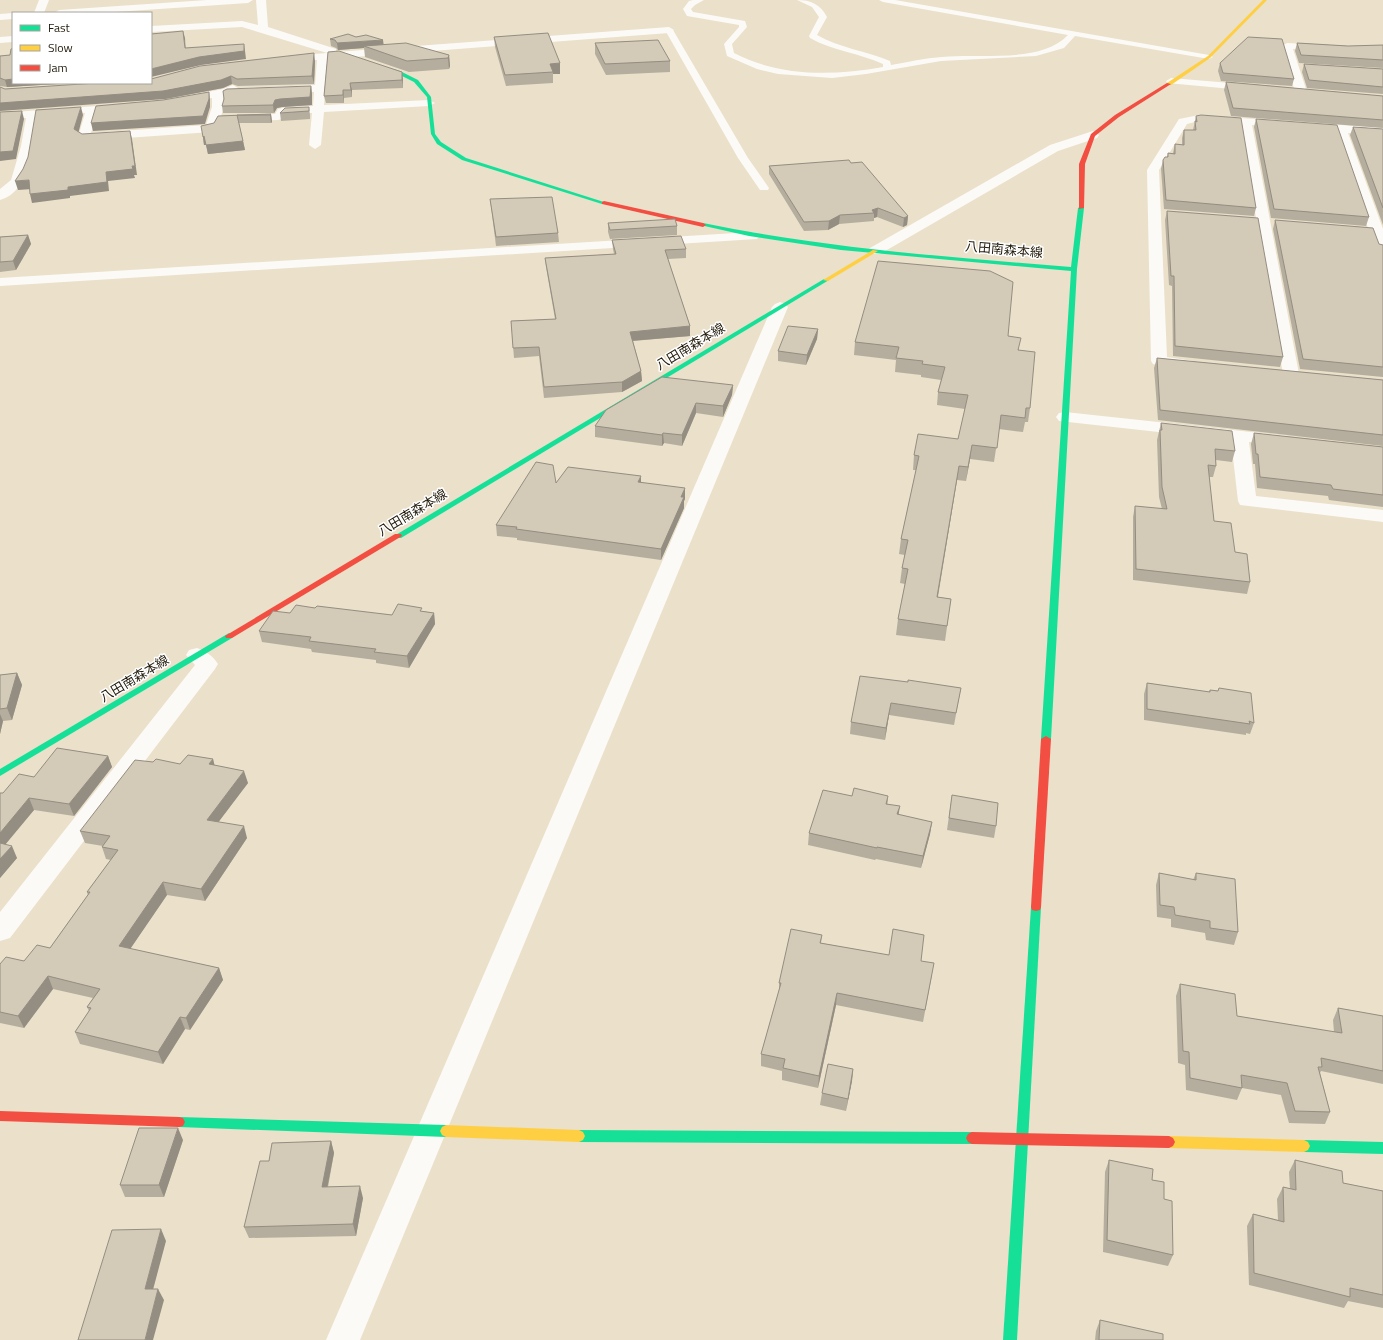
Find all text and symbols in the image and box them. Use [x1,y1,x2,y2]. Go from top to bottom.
legend [12,12,152,84]
text: Fast [48,18,71,37]
text: Slow [48,38,73,57]
text: Jam [48,58,68,77]
street label: 八田南森本線 [964,236,1044,262]
street label: 八田南森本線 [651,317,729,375]
street label: 八田南森本線 [373,483,451,541]
street label: 八田南森本線 [95,649,173,707]

